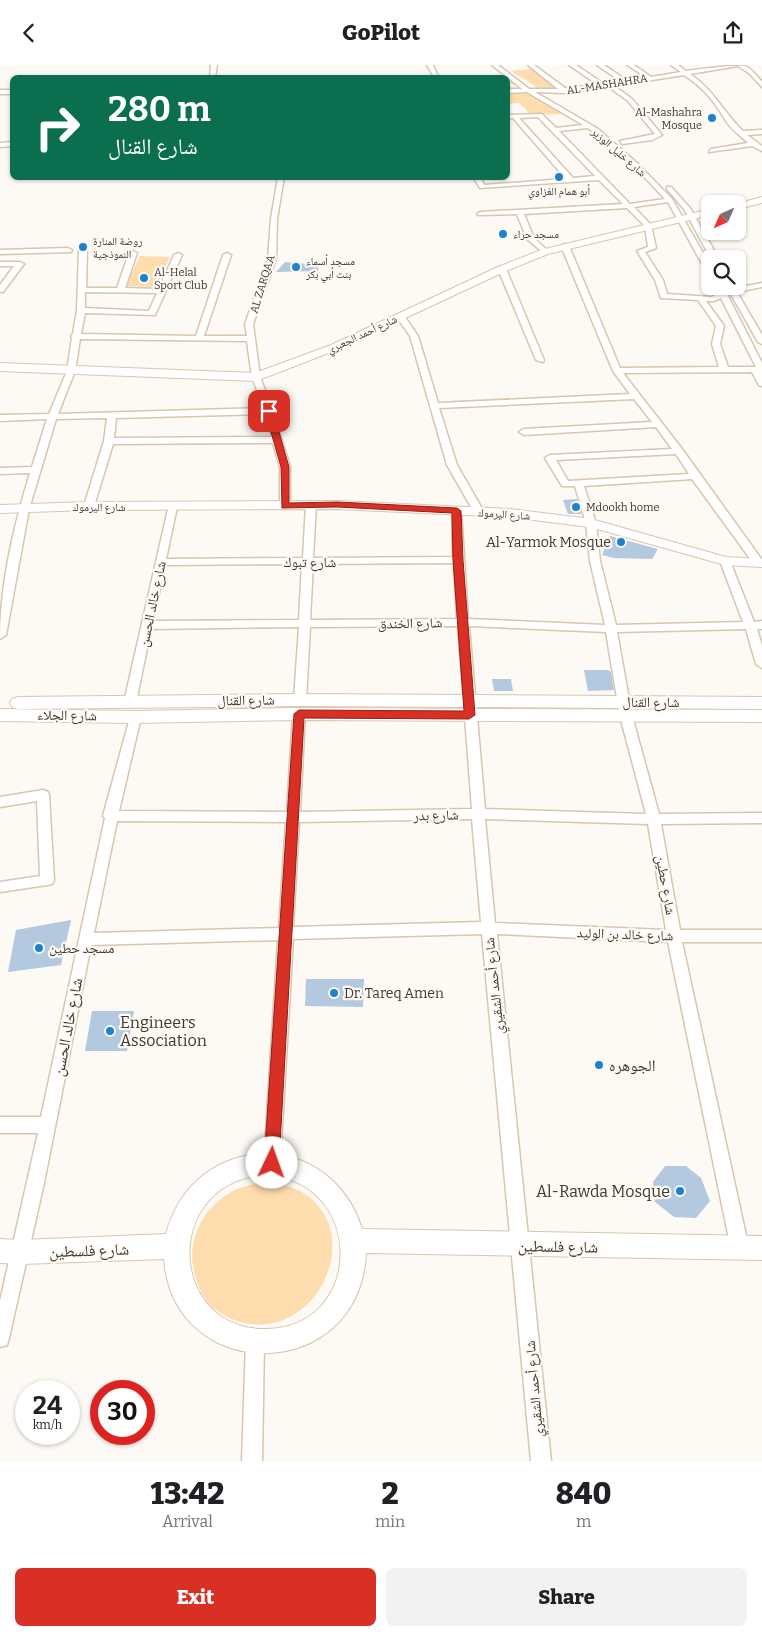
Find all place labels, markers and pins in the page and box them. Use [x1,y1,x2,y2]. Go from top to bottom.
place label: Al-Mashahra Mosque [635,106,702,132]
marker: Al-Mashahra Mosque [706,112,718,124]
marker: أبو همام الغزاوي [553,171,565,183]
place label: أبو همام الغزاوي [528,184,590,200]
marker: مسجد حراء [497,228,509,240]
place label: مسجد حراء [513,228,559,241]
place label: روضة المنارة النموذجية [93,235,142,261]
marker: روضة المنارة النموذجية [77,241,89,253]
place label: مسجد أسماء بنت أبي بكر [305,254,355,283]
marker: مسجد أسماء بنت أبي بكر [290,261,302,273]
place label: Al-Helal Sport Club [154,266,207,292]
marker: Al-Helal Sport Club [138,272,150,284]
pin [248,390,290,432]
marker: Mdookh home [570,501,582,513]
place label: Mdookh home [586,501,660,514]
place label: Al-Yarmok Mosque [486,534,611,551]
marker: Al-Yarmok Mosque [615,536,627,548]
place label: مسجد حطين [49,940,114,957]
marker: مسجد حطين [33,942,45,954]
place label: Dr. Tareq Amen [344,985,444,1002]
marker: Dr. Tareq Amen [328,987,340,999]
place label: Engineers Association [120,1013,207,1050]
marker: Engineers Association [104,1025,116,1037]
place label: الجوهره [609,1056,655,1075]
marker: الجوهره [593,1059,605,1071]
place label: Al-Rawda Mosque [536,1182,670,1201]
marker: Al-Rawda Mosque [674,1185,686,1197]

